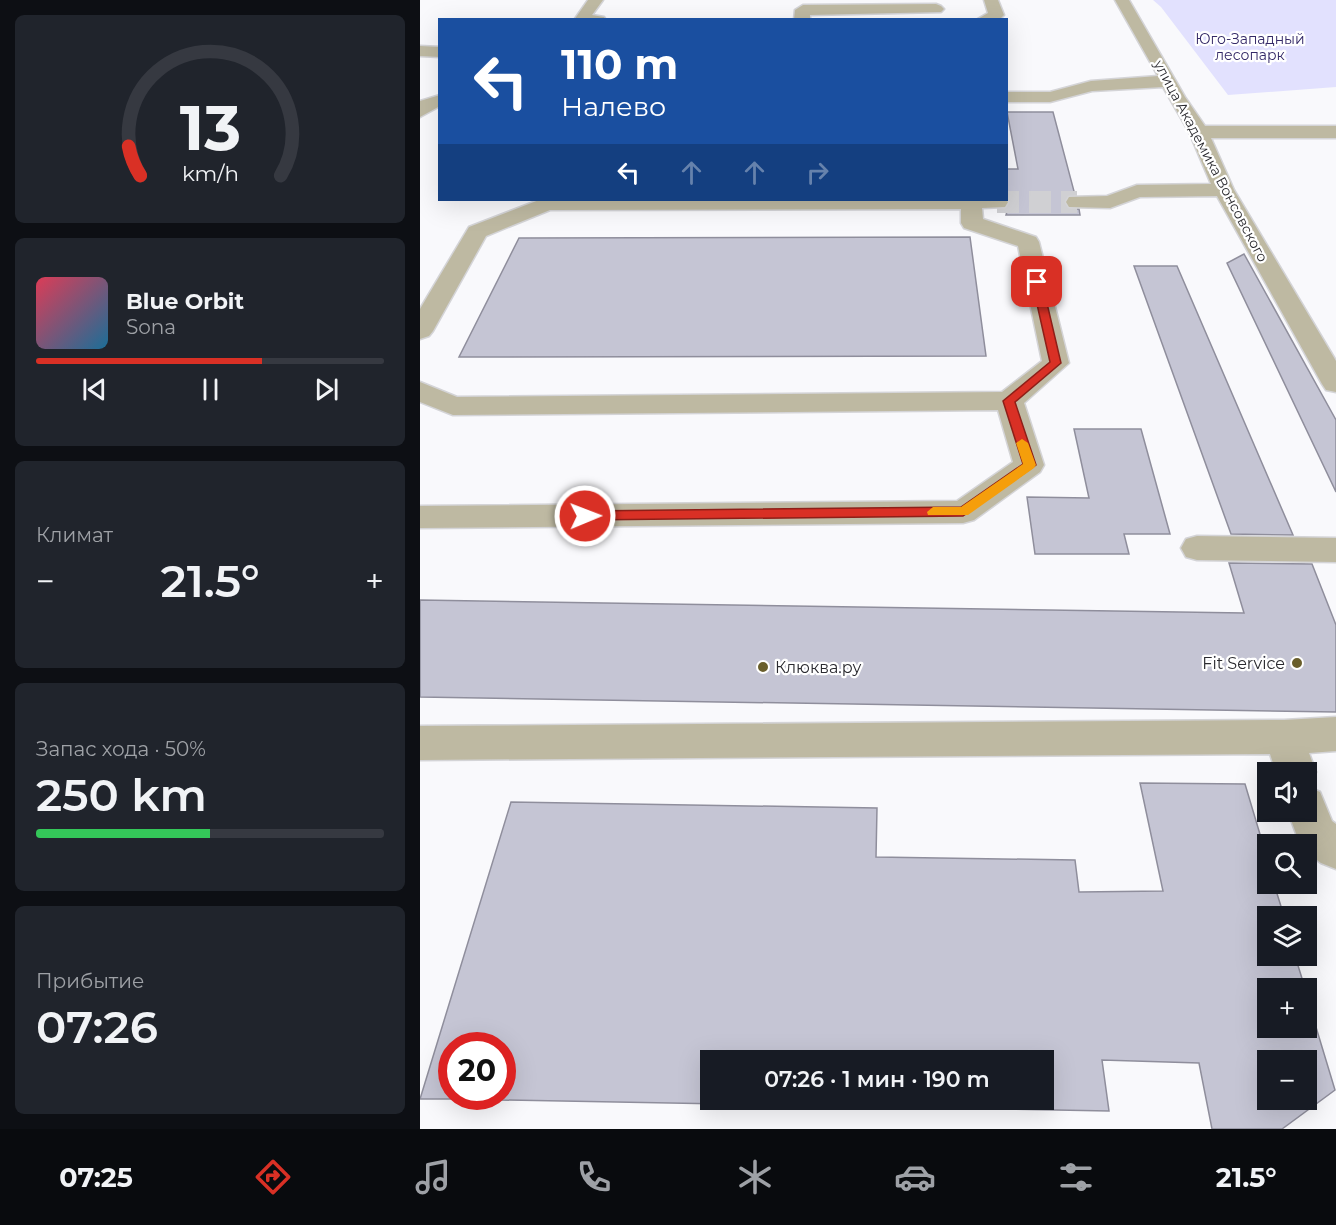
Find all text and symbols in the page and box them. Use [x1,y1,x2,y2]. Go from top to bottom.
park label: Юго-Западный лесопарк [1195,30,1305,64]
text: 110 m [561,38,678,90]
icon: left [462,42,540,120]
street label: улица Академика Вонсовского [1149,56,1272,265]
text: 13 [179,90,241,166]
text: Налево [561,90,666,123]
icon: left [612,156,645,189]
icon: ahead [675,156,708,189]
icon: ahead [738,156,771,189]
icon: right [801,156,834,189]
text: km/h [181,160,239,186]
pin [1011,256,1062,307]
icon: arrive [1020,265,1053,298]
text: Blue Orbit [126,288,244,315]
text: Sona [126,315,176,339]
icon: previous [78,373,111,406]
icon: pause [194,373,227,406]
icon: next [310,373,343,406]
position arrow [553,484,617,548]
text: Климат [36,523,113,547]
text: 21.5° [160,553,260,608]
text: − [36,561,55,601]
text: + [365,561,384,601]
place label: Fit Service [1202,654,1285,673]
marker: Fit Service [1290,656,1304,670]
place label: Клюква.ру [775,658,861,677]
marker: Клюква.ру [756,660,770,674]
text: Запас хода · 50% [36,737,206,761]
map controls [1257,762,1317,1110]
button: sound [1257,762,1317,822]
text: 250 km [36,767,207,822]
button: search [1257,834,1317,894]
button: layers [1257,906,1317,966]
text: Прибытие [36,969,144,993]
button: + [1257,978,1317,1038]
text: 07:26 [36,999,158,1054]
speed limit sign: 20 [438,1032,516,1110]
button: − [1257,1050,1317,1110]
text: 07:26 · 1 мин · 190 m [764,1066,990,1093]
icon: directions [252,1156,294,1198]
icon: music [412,1156,454,1198]
icon: phone [573,1156,615,1198]
icon: climate [734,1156,776,1198]
icon: car [894,1156,936,1198]
icon: filters [1055,1156,1097,1198]
text: 07:25 [59,1161,133,1194]
text: 21.5° [1216,1161,1277,1194]

